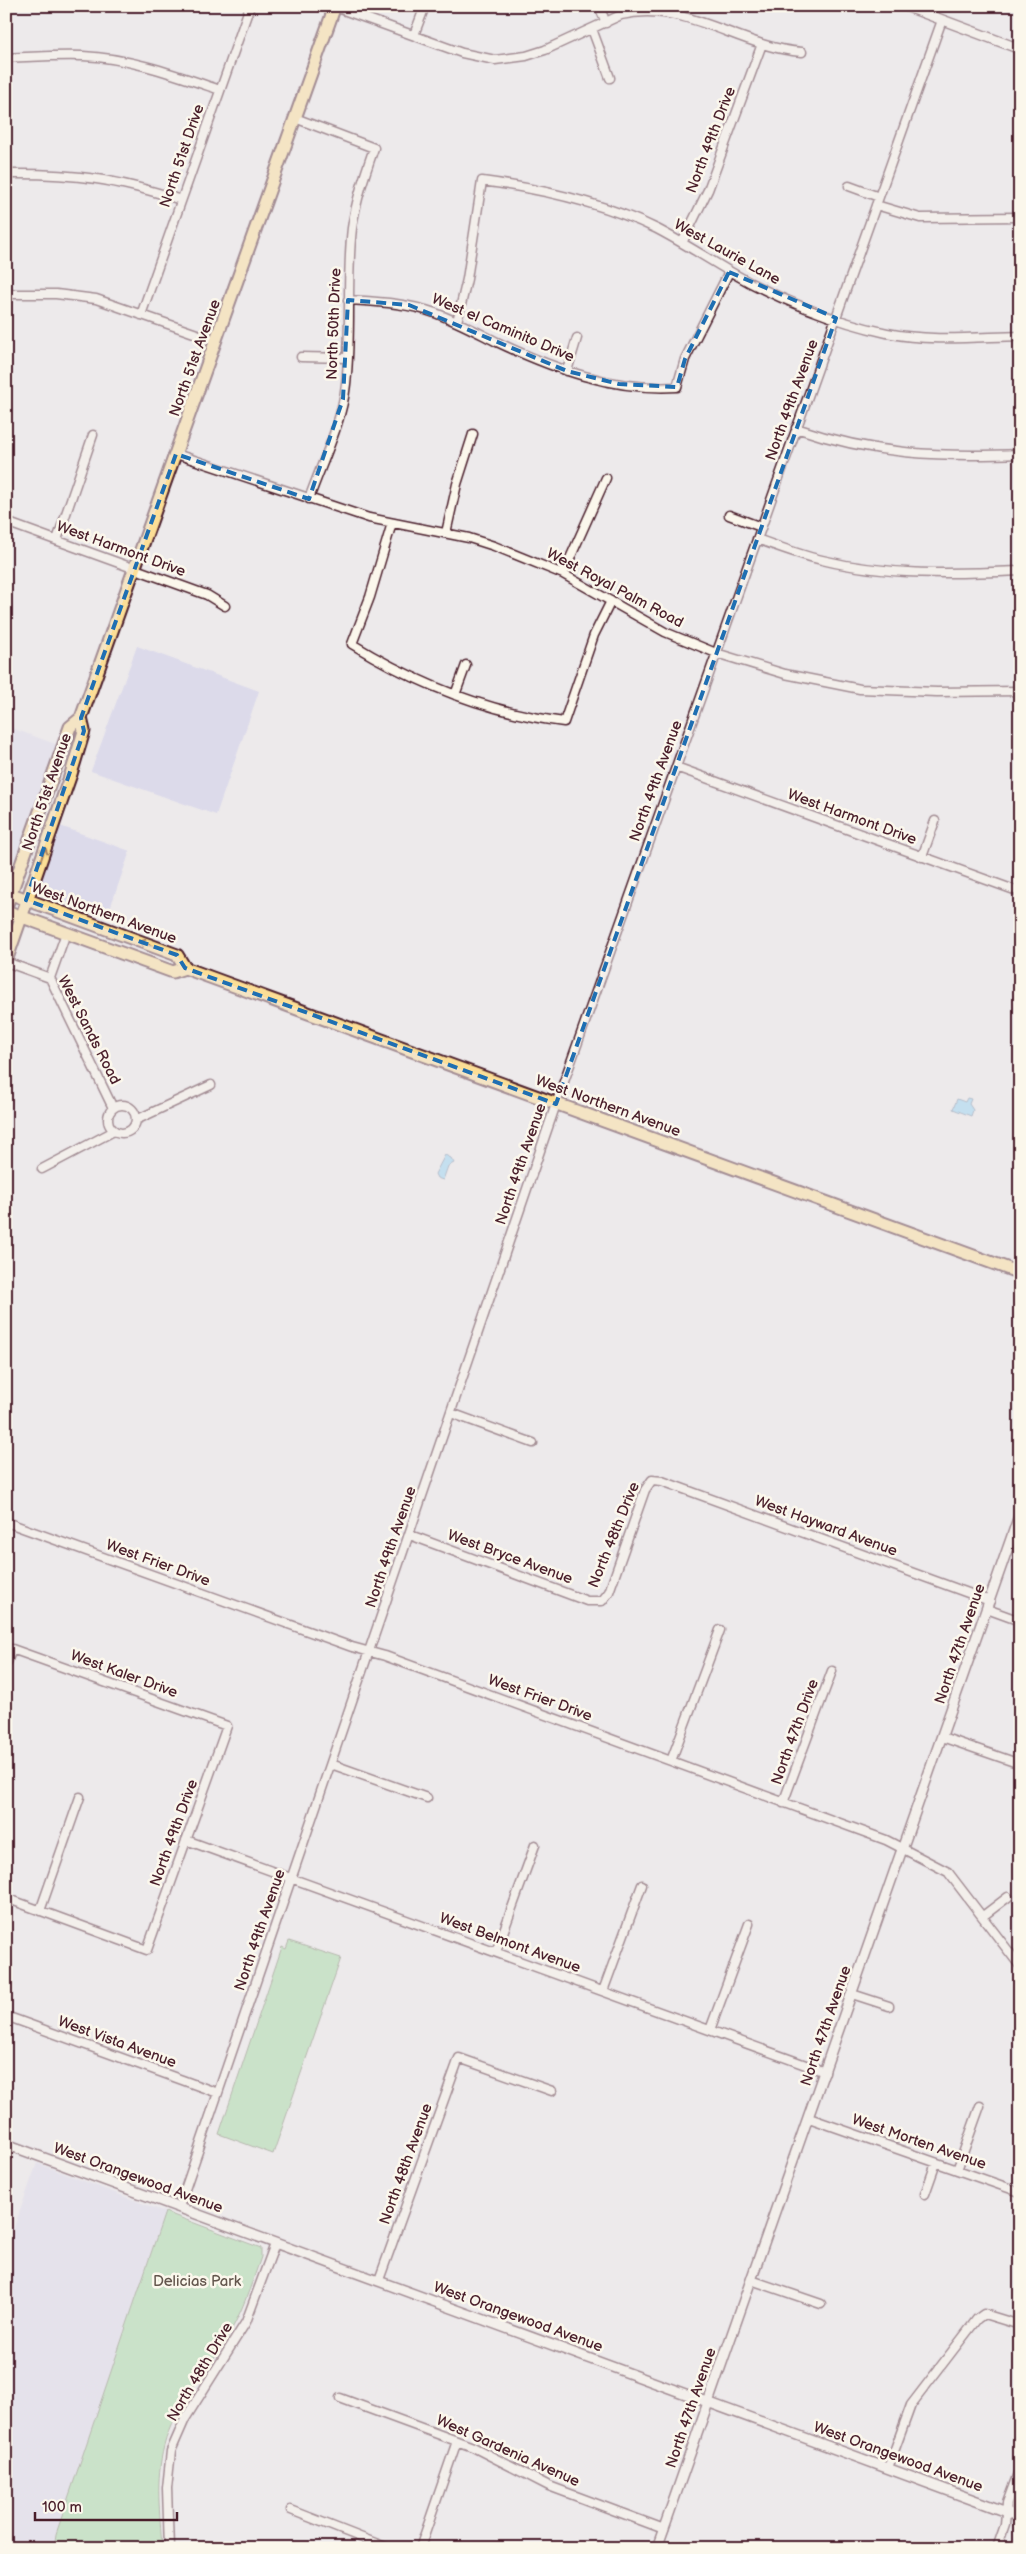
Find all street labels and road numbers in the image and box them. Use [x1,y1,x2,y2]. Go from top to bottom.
street label: North 49th Drive [682,84,740,196]
street label: North 51st Drive [155,102,209,210]
street label: West Laurie Lane [670,215,784,289]
street label: North 50th Drive [323,268,345,380]
street label: West el Caminito Drive [429,289,577,367]
street label: North 51st Avenue [165,297,225,419]
street label: North 49th Avenue [761,337,823,463]
street label: West Harmont Drive [54,517,188,581]
street label: West Royal Palm Road [543,544,687,632]
street label: North 49th Avenue [625,718,687,844]
street label: North 51st Avenue [18,731,76,853]
street label: West Harmont Drive [785,785,919,849]
street label: West Northern Avenue [29,878,179,948]
street label: West Sands Road [53,972,125,1088]
street label: West Northern Avenue [533,1071,683,1141]
street label: North 49th Avenue [491,1101,551,1227]
street label: North 48th Drive [584,1479,644,1591]
street label: North 49th Avenue [361,1484,421,1610]
street label: West Hayward Avenue [752,1491,900,1561]
street label: West Bryce Avenue [445,1526,575,1589]
street label: West Frier Drive [103,1535,213,1591]
street label: North 47th Avenue [930,1581,990,1707]
street label: West Kaler Drive [68,1646,180,1702]
street label: West Frier Drive [485,1670,595,1726]
street label: North 47th Drive [767,1676,823,1787]
street label: North 49th Drive [146,1777,202,1889]
street label: North 49th Avenue [230,1867,290,1993]
street label: West Belmont Avenue [437,1909,583,1977]
street label: North 47th Avenue [796,1963,856,2089]
street label: West Vista Avenue [55,2012,179,2072]
street label: North 48th Avenue [375,2101,437,2227]
street label: West Morten Avenue [849,2110,989,2174]
street label: West Orangewood Avenue [51,2138,225,2218]
street label: West Orangewood Avenue [431,2277,605,2357]
street label: North 48th Drive [163,2319,237,2425]
street label: North 47th Avenue [661,2345,721,2471]
street label: West Gardenia Avenue [433,2411,583,2491]
street label: West Orangewood Avenue [811,2417,985,2497]

